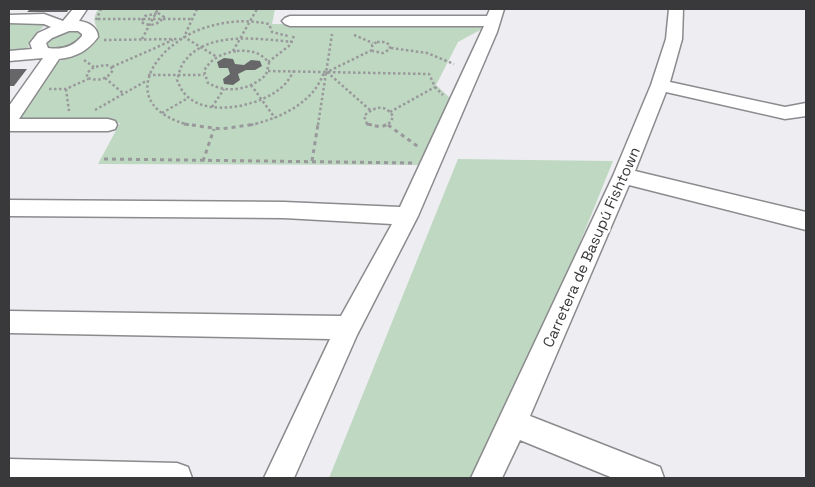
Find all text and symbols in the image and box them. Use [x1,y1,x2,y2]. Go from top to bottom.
street label: Carretera de Basupú Fishtown [538,144,644,350]

